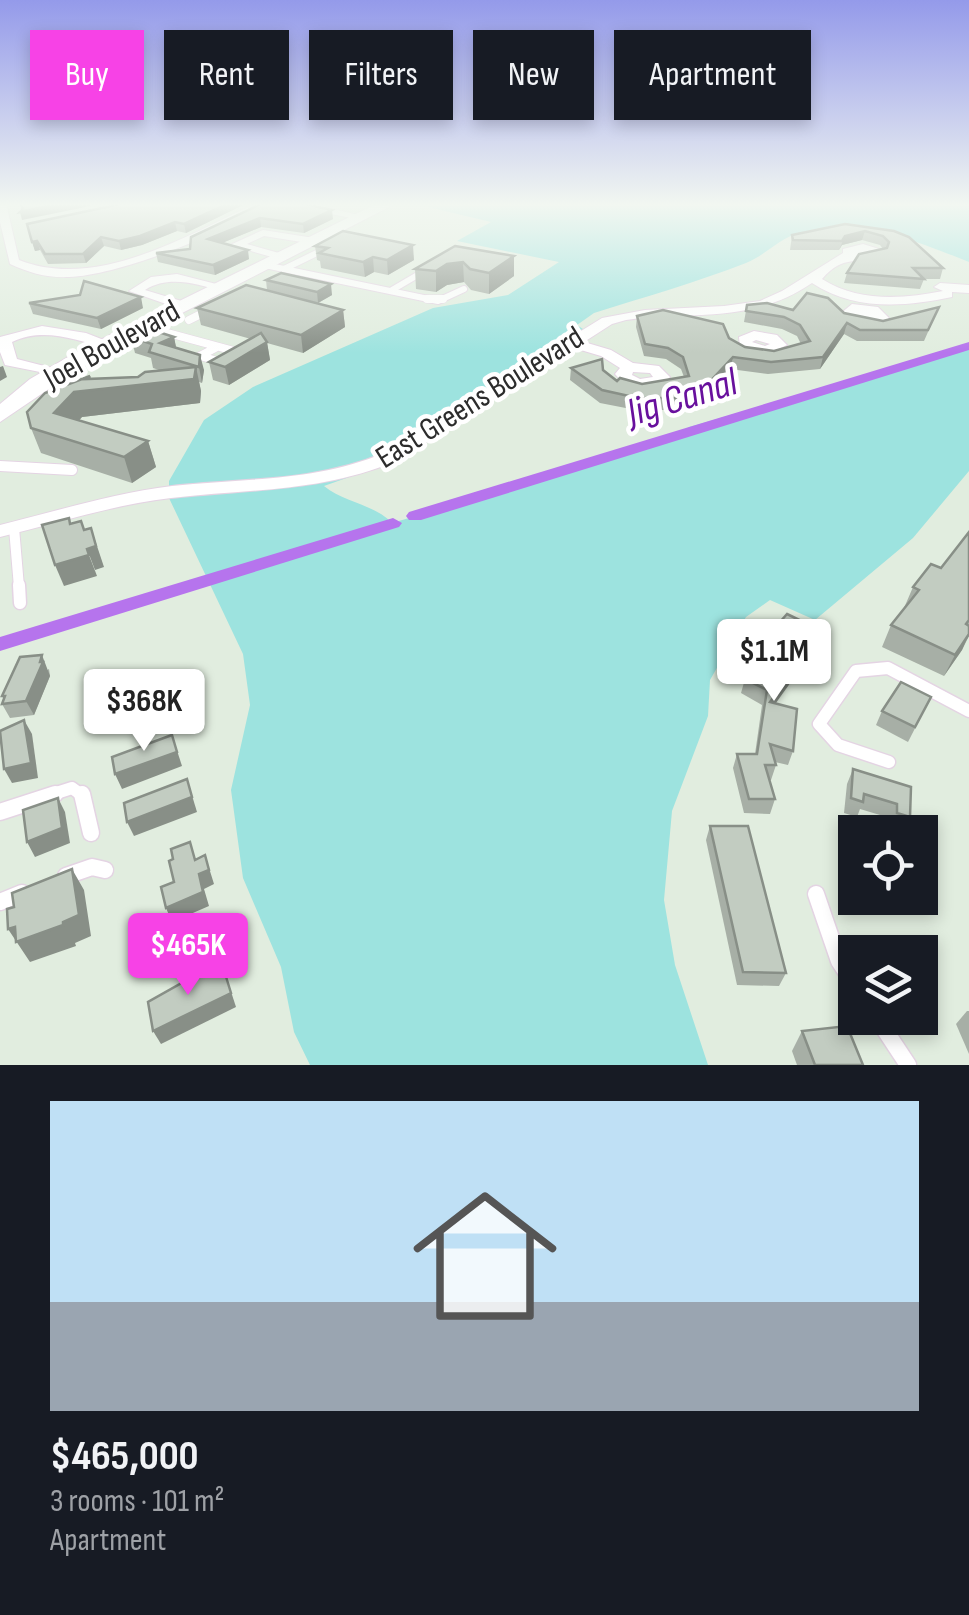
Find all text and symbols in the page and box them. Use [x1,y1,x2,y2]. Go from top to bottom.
chip: Buy [30,30,144,120]
chip: Rent [164,30,289,120]
chip: Filters [309,30,453,120]
chip: New [473,30,594,120]
chip: Apartment [614,30,811,120]
street label: Joel Boulevard [36,292,187,399]
street label: East Greens Boulevard [369,318,591,478]
water label: Jig Canal [619,358,745,438]
pin: $1.1M [704,619,844,704]
text: $1.1M [739,632,809,671]
pin: $368K [74,669,214,754]
text: $368K [106,682,182,721]
map controls [838,815,938,1035]
button: locate [838,815,938,915]
pin: $465K [118,913,258,998]
text: $465K [150,926,226,965]
button: layers [838,935,938,1035]
icon: home [395,1166,575,1346]
text: $465,000 [50,1431,199,1482]
text: 3 rooms · 101 m² [50,1482,225,1521]
text: Apartment [50,1521,166,1560]

